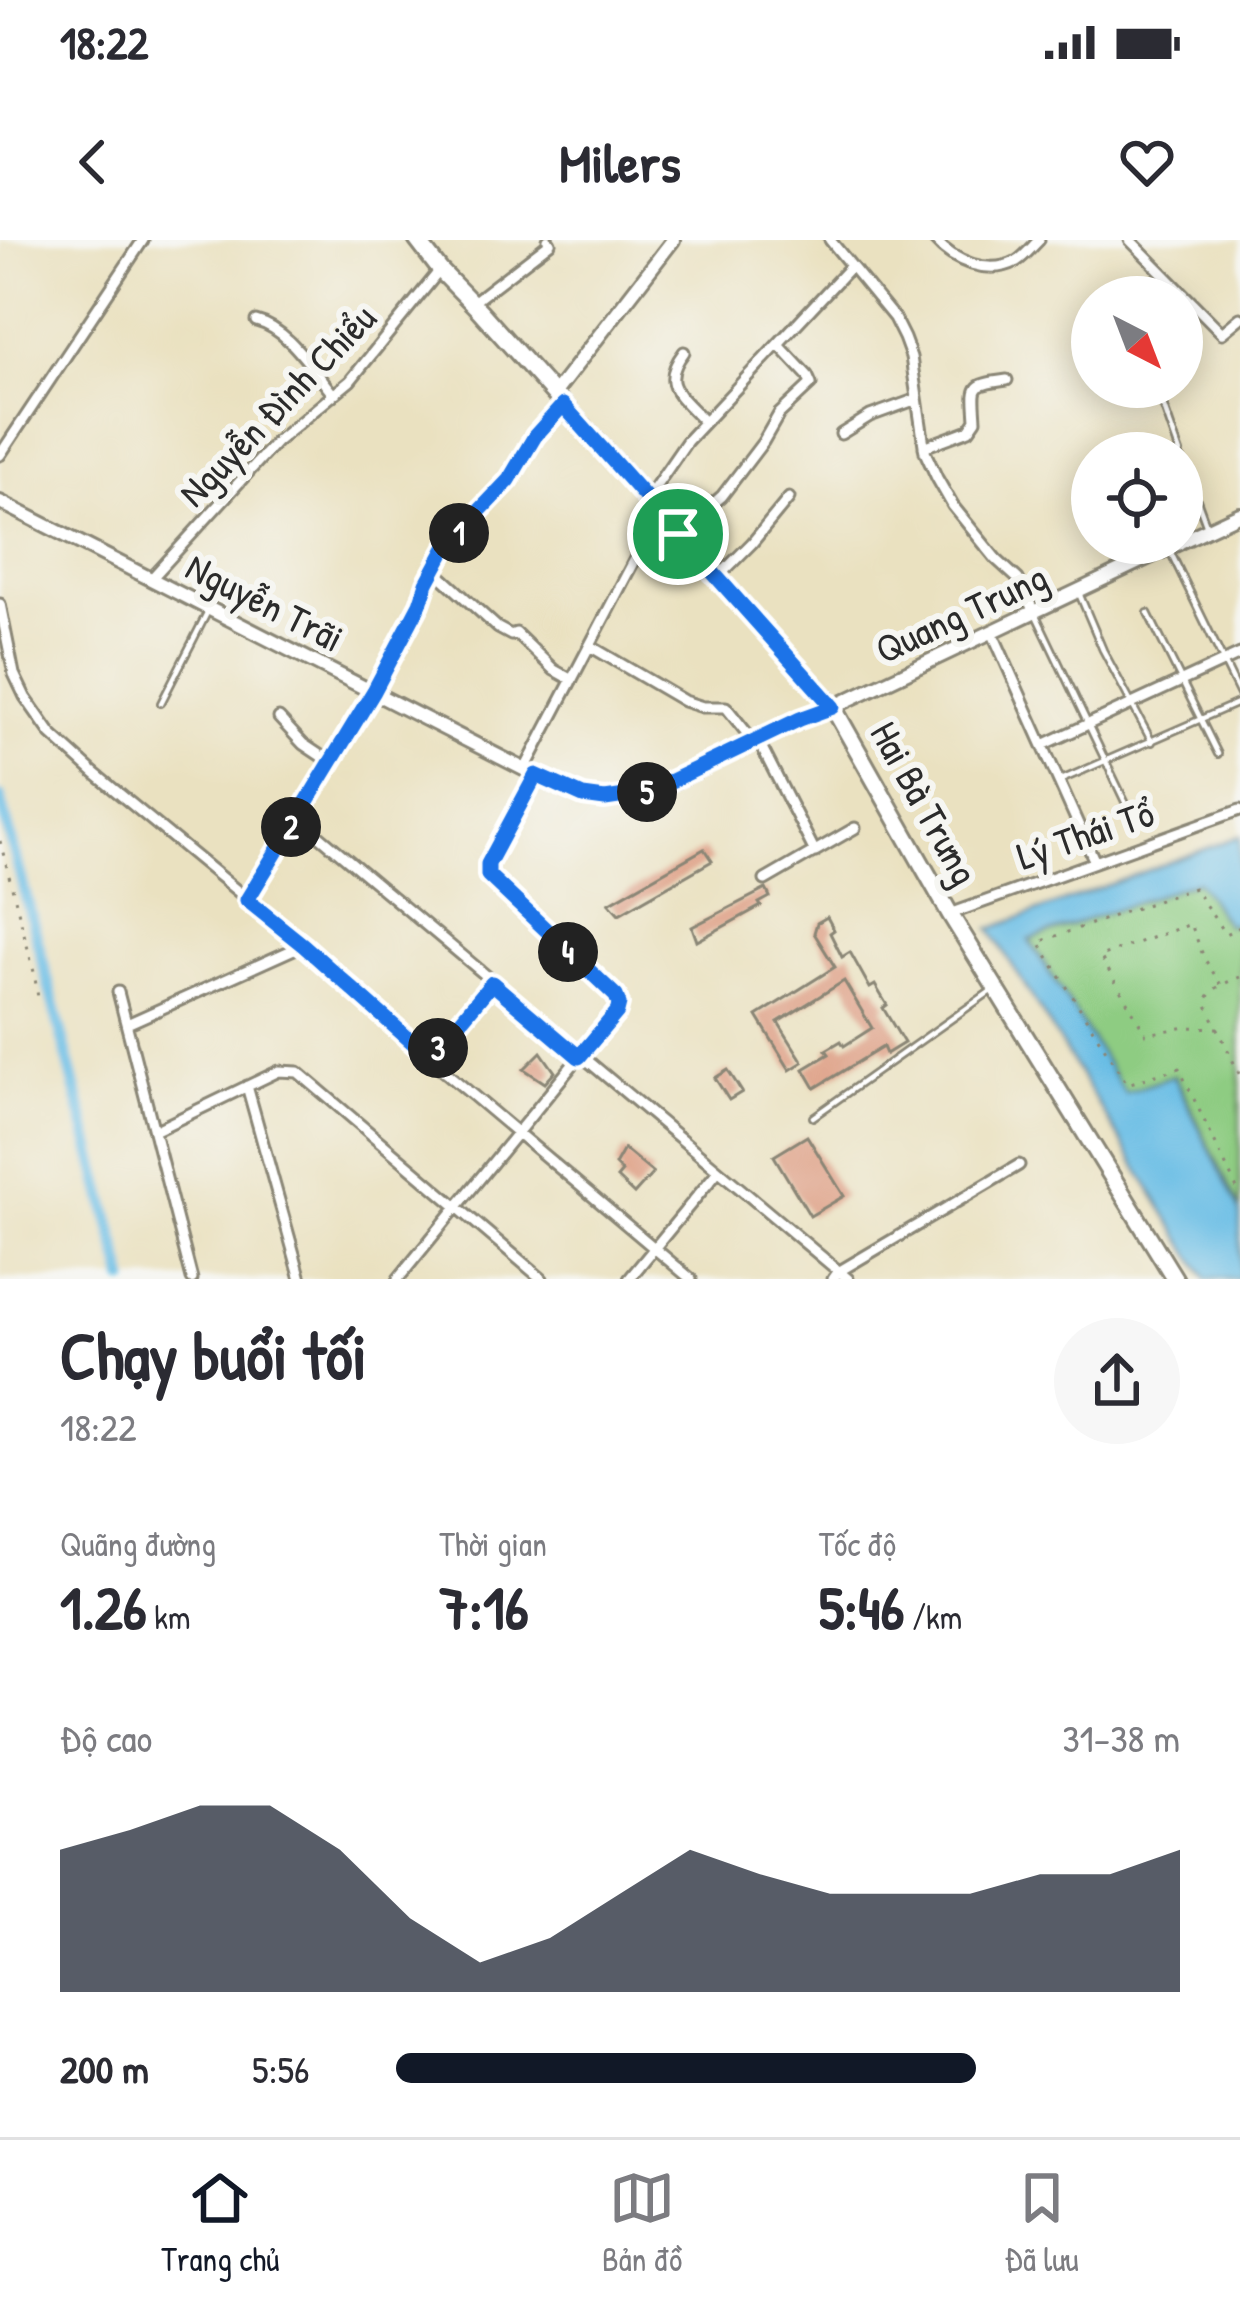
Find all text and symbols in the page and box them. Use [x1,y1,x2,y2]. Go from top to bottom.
text: 18:22 [60,12,148,73]
text: Milers [559,126,681,199]
icon: back [60,129,126,195]
icon: heart [1114,129,1180,195]
north arrow [1071,276,1203,408]
map controls [1071,276,1203,564]
street label: Nguyễn Đình Chiểu [166,292,387,518]
button: locate [1071,432,1203,564]
pin [627,483,729,585]
icon: arrive [645,501,711,567]
pin: 1 [429,503,489,563]
text: 1 [453,511,465,555]
street label: Nguyễn Trãi [178,539,353,664]
street label: Quang Trung [866,550,1055,675]
street label: Hai Bà Trưng [859,712,992,894]
pin: 5 [617,762,677,822]
text: 5 [640,770,654,814]
street label: Lý Thái Tổ [1009,785,1161,882]
pin: 2 [261,797,321,857]
text: 2 [283,805,299,849]
pin: 4 [538,922,598,982]
text: 4 [562,930,574,974]
pin: 3 [408,1018,468,1078]
text: 3 [431,1026,445,1070]
text: Chạy buổi tối [60,1310,367,1400]
button: share [1054,1318,1180,1444]
text: 18:22 [60,1400,137,1453]
text: Quãng đường [60,1522,216,1566]
text: Thời gian [439,1522,547,1566]
text: Tốc độ [819,1522,896,1566]
text: 1.26 [60,1566,147,1648]
text: 7:16 [439,1566,529,1648]
text: 5:46 [819,1566,904,1648]
text: km [147,1595,190,1639]
text: /km [904,1595,962,1639]
text: Độ cao [60,1711,152,1764]
text: 31–38 m [1062,1711,1180,1764]
text: 200 m [60,2042,149,2095]
text: 5:56 [252,2042,310,2095]
tab: Trang chủ [161,2165,279,2281]
tab: Bản đồ [602,2165,682,2281]
tab: Đã lưu [1005,2165,1079,2281]

